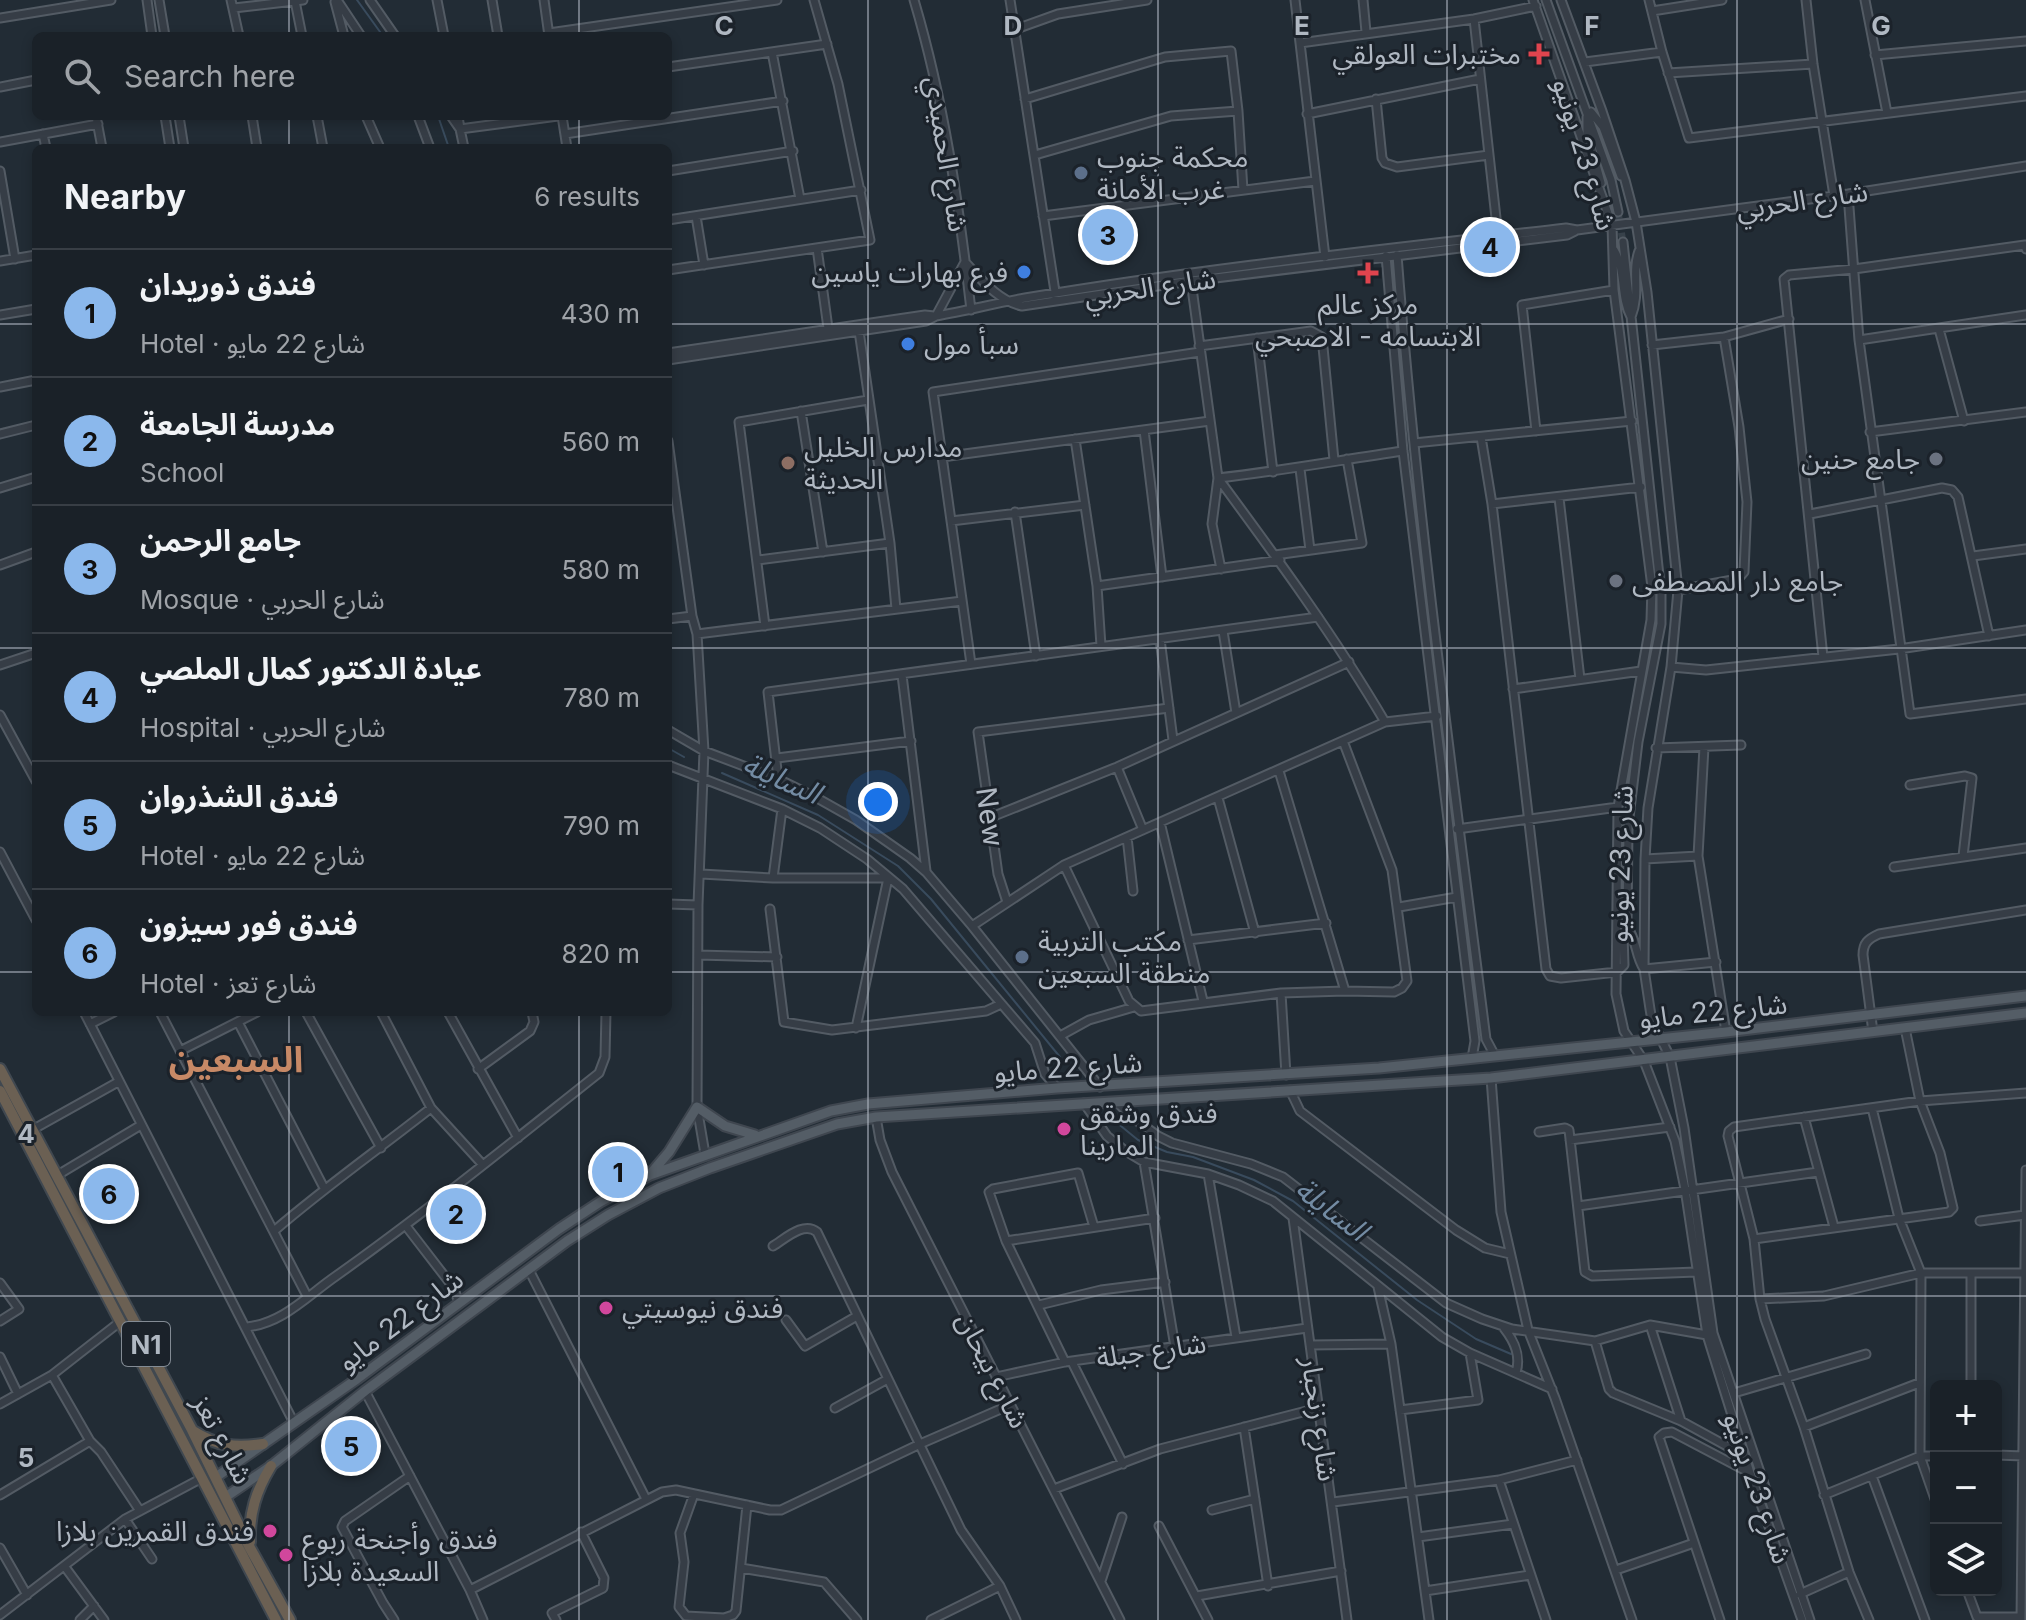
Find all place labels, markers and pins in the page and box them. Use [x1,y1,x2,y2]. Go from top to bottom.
place label: مختبرات العولقي [1332,37,1521,75]
marker: مختبرات العولقي [1528,43,1550,65]
place label: محكمة جنوب غرب الأمانة [1097,140,1249,206]
marker: محكمة جنوب غرب الأمانة [1072,164,1090,182]
pin: 3 [1082,205,1134,265]
pin: 4 [1464,217,1516,277]
place label: فرع بهارات ياسين [811,255,1008,293]
marker: مركز عالم الابتسامه - الاصبحي [1357,262,1379,284]
marker: فرع بهارات ياسين [1015,263,1033,281]
place label: مركز عالم الابتسامه - الاصبحي [1255,287,1481,357]
place label: سبأ مول [924,326,1019,361]
marker: سبأ مول [899,335,917,353]
place label: مدارس الخليل الحديثة [804,430,963,496]
place label: جامع حنين [1801,442,1920,480]
marker: جامع حنين [1927,450,1945,468]
marker: مدارس الخليل الحديثة [779,454,797,472]
place label: جامع دار المصطفى [1632,564,1843,602]
marker: جامع دار المصطفى [1607,572,1625,590]
place label: مكتب التربية منطقة السبعين [1038,924,1210,990]
marker: مكتب التربية منطقة السبعين [1013,948,1031,966]
place label: فندق وشقق المارينا [1080,1096,1218,1162]
marker: فندق وشقق المارينا [1055,1120,1073,1138]
pin: 1 [592,1142,644,1202]
pin: 6 [83,1164,135,1224]
pin: 2 [430,1184,482,1244]
place label: فندق نيوسيتي [622,1291,783,1329]
marker: فندق نيوسيتي [597,1299,615,1317]
pin: 5 [325,1416,377,1476]
place label: فندق القمرين بلازا [56,1514,254,1548]
place label: فندق وأجنحة ربوع السعيدة بلازا [302,1521,497,1588]
marker: فندق القمرين بلازا [261,1522,279,1540]
marker: فندق وأجنحة ربوع السعيدة بلازا [277,1546,295,1564]

